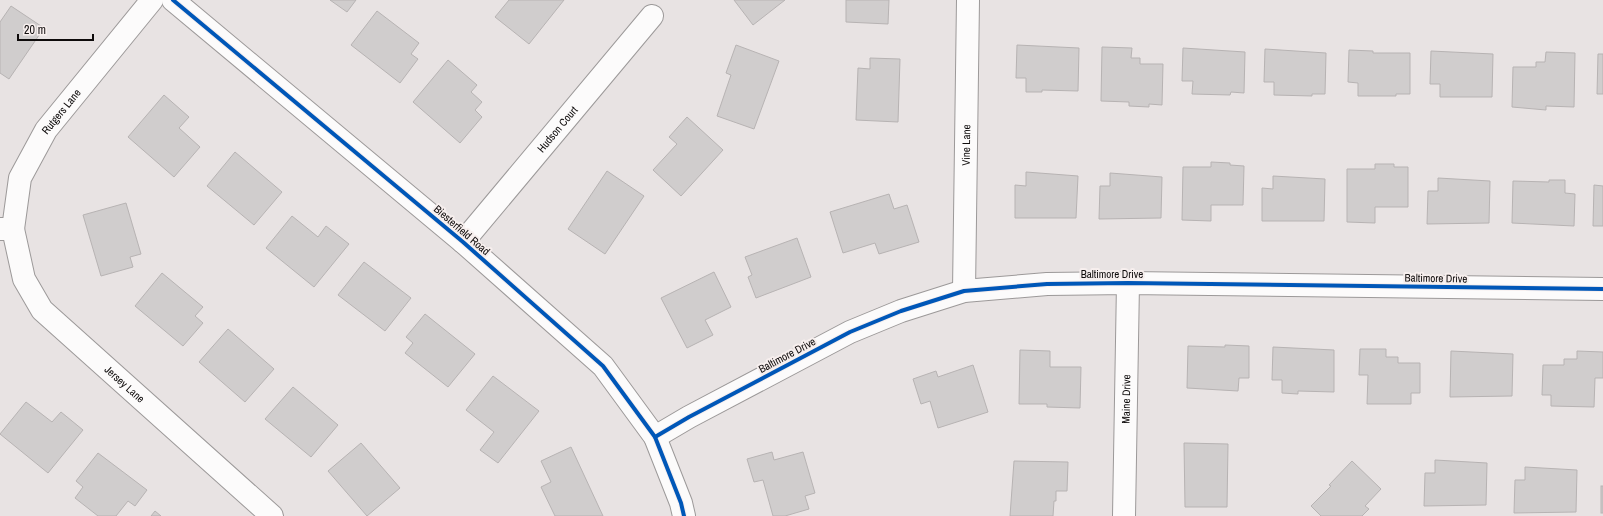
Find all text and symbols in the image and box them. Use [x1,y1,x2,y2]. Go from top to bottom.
scale bar [18,16,93,42]
text: 20 m [24,22,46,38]
street label: Rutgers Lane [39,86,84,137]
street label: Hudson Court [534,103,581,155]
street label: Vine Lane [959,124,973,166]
street label: Biesterfield Road [431,202,493,258]
street label: Baltimore Drive [1081,267,1143,281]
street label: Baltimore Drive [1405,270,1467,286]
street label: Baltimore Drive [756,334,818,376]
street label: Jersey Lane [102,362,148,406]
street label: Maine Drive [1119,374,1133,424]

